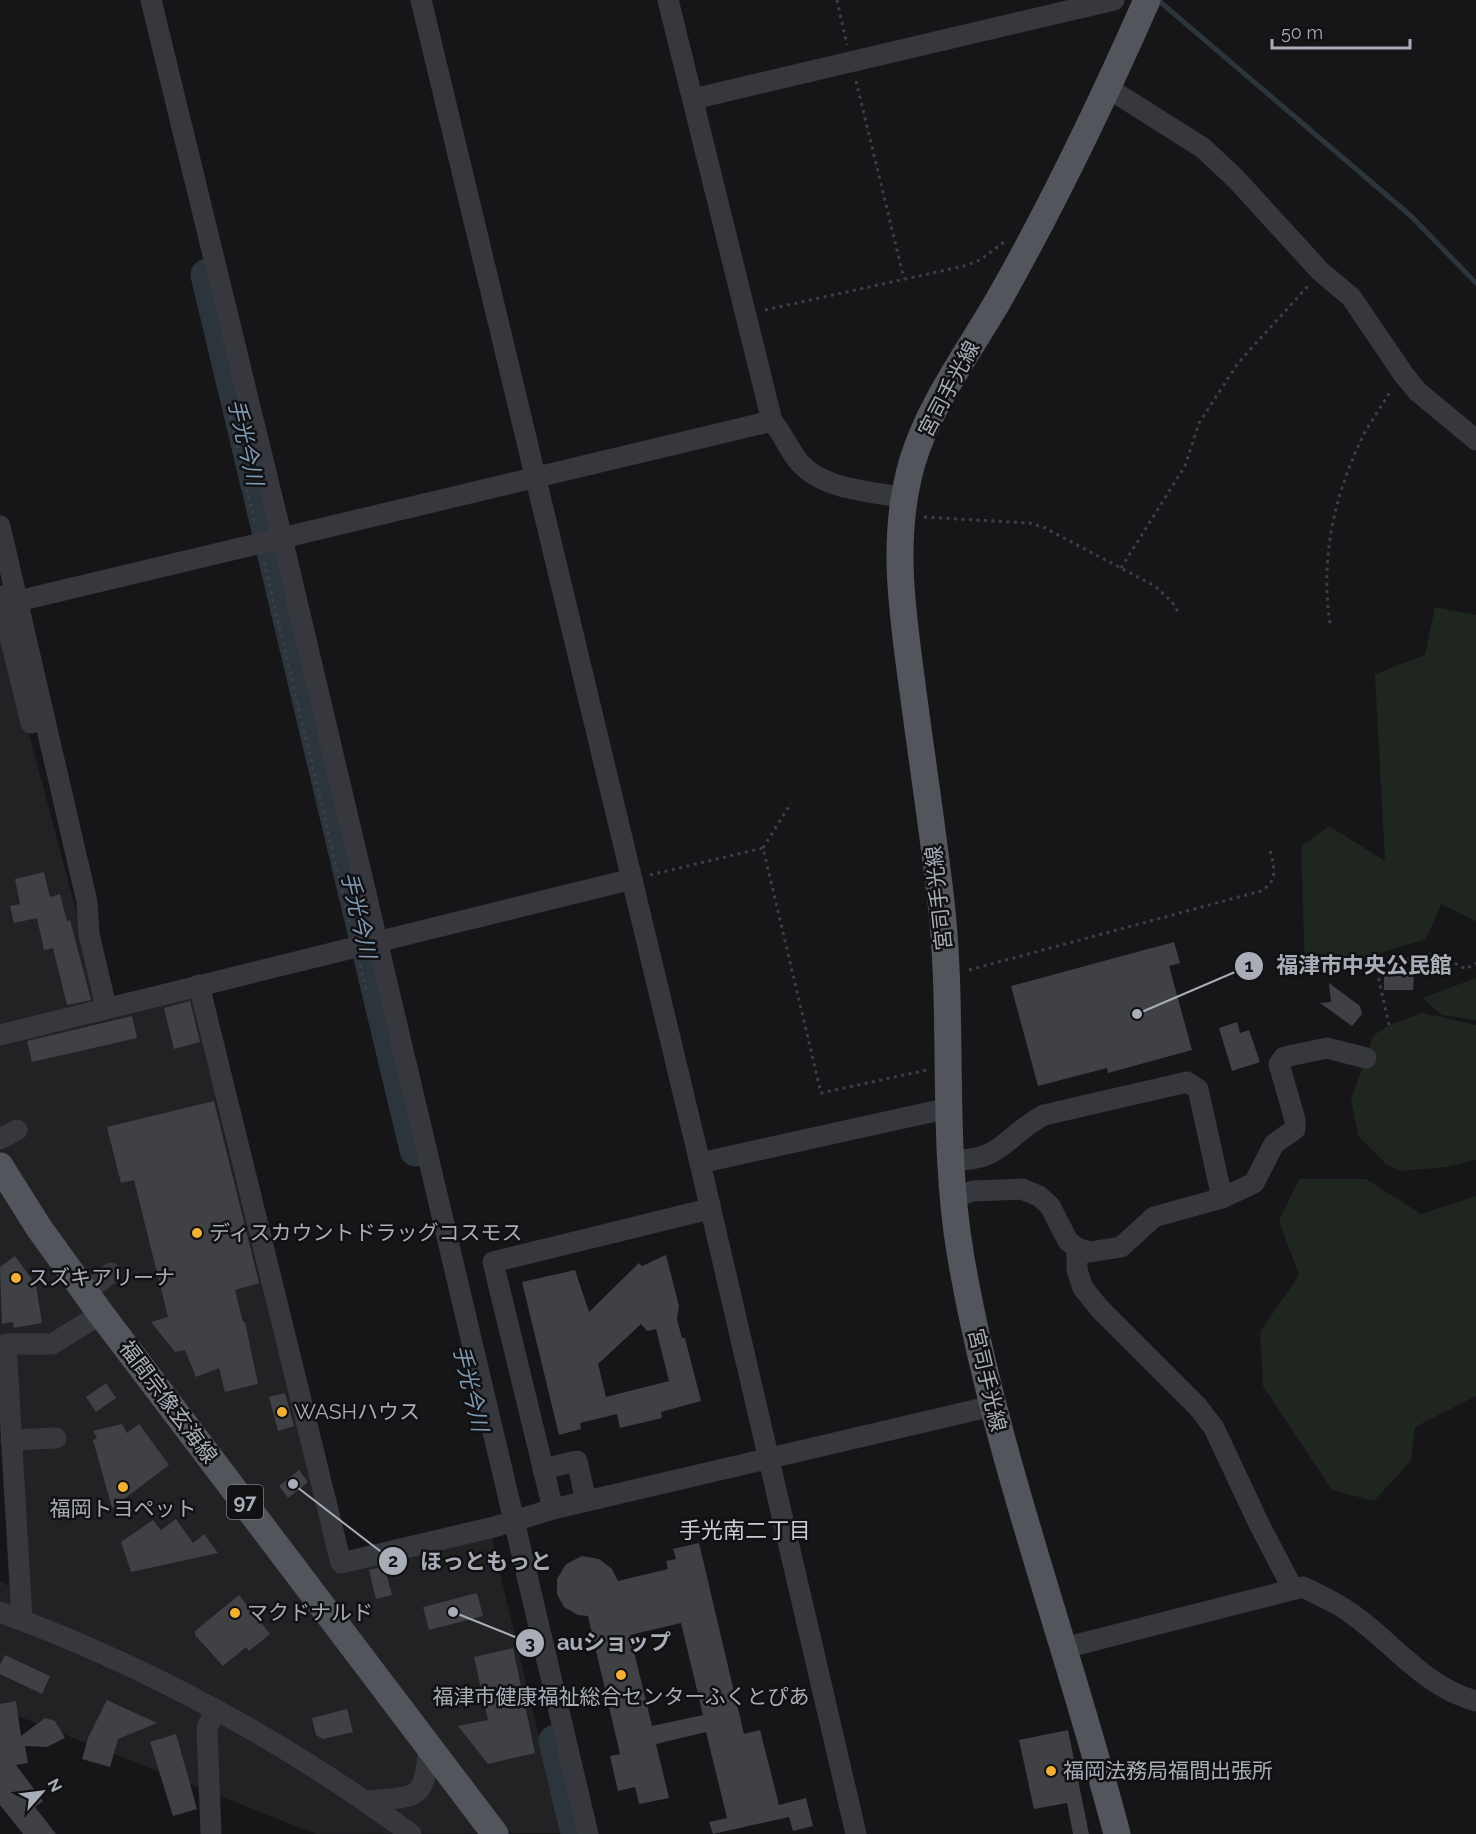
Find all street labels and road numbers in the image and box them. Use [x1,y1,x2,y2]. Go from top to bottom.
street label: 宮司手光線 [913,337,984,441]
street label: 宮司手光線 [921,845,956,952]
street label: 宮司手光線 [963,1326,1011,1434]
street label: 福間宗像玄海線 [114,1335,223,1468]
road number: 97 [227,1485,263,1519]

